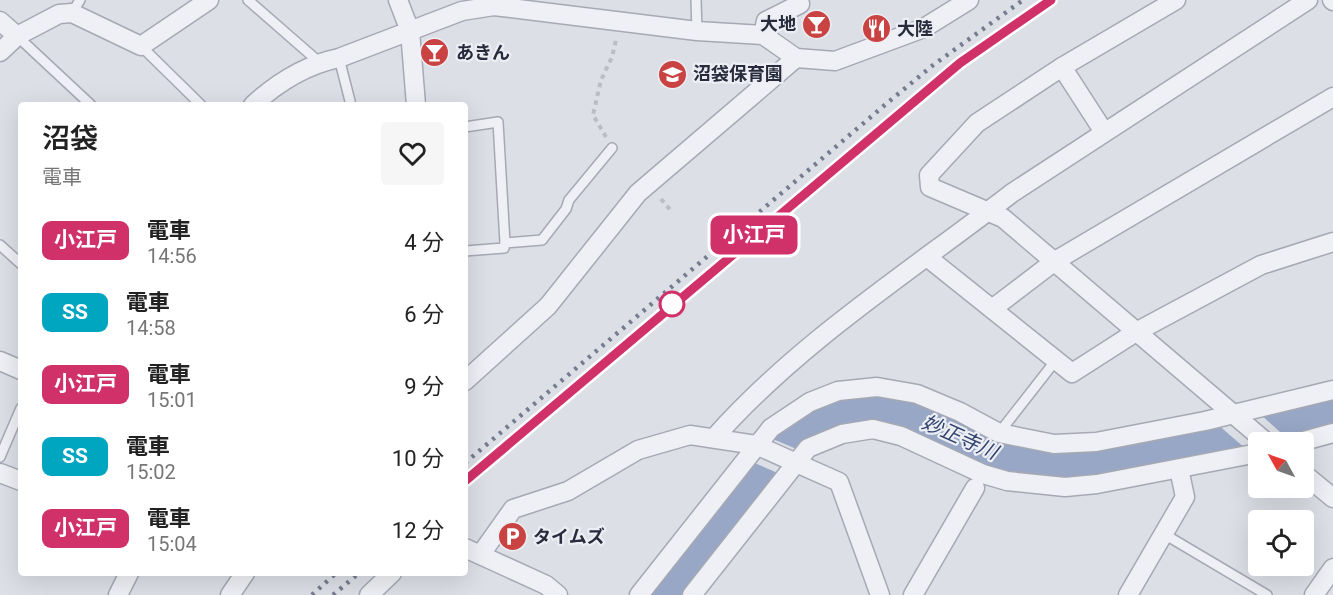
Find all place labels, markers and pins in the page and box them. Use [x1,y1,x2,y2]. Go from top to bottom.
bar icon: 大地 [801,8,833,40]
place label: 大地 [760,13,796,34]
restaurant icon: 大陸 [860,13,892,45]
place label: 大陸 [897,18,933,39]
bar icon: あきん [419,37,451,69]
place label: あきん [456,42,510,63]
school or university icon: 沼袋保育園 [656,58,688,90]
place label: 沼袋保育園 [693,63,783,84]
unlabelled marker [659,291,685,317]
parking icon: タイムズ [496,521,528,553]
place label: タイムズ [533,526,605,547]

